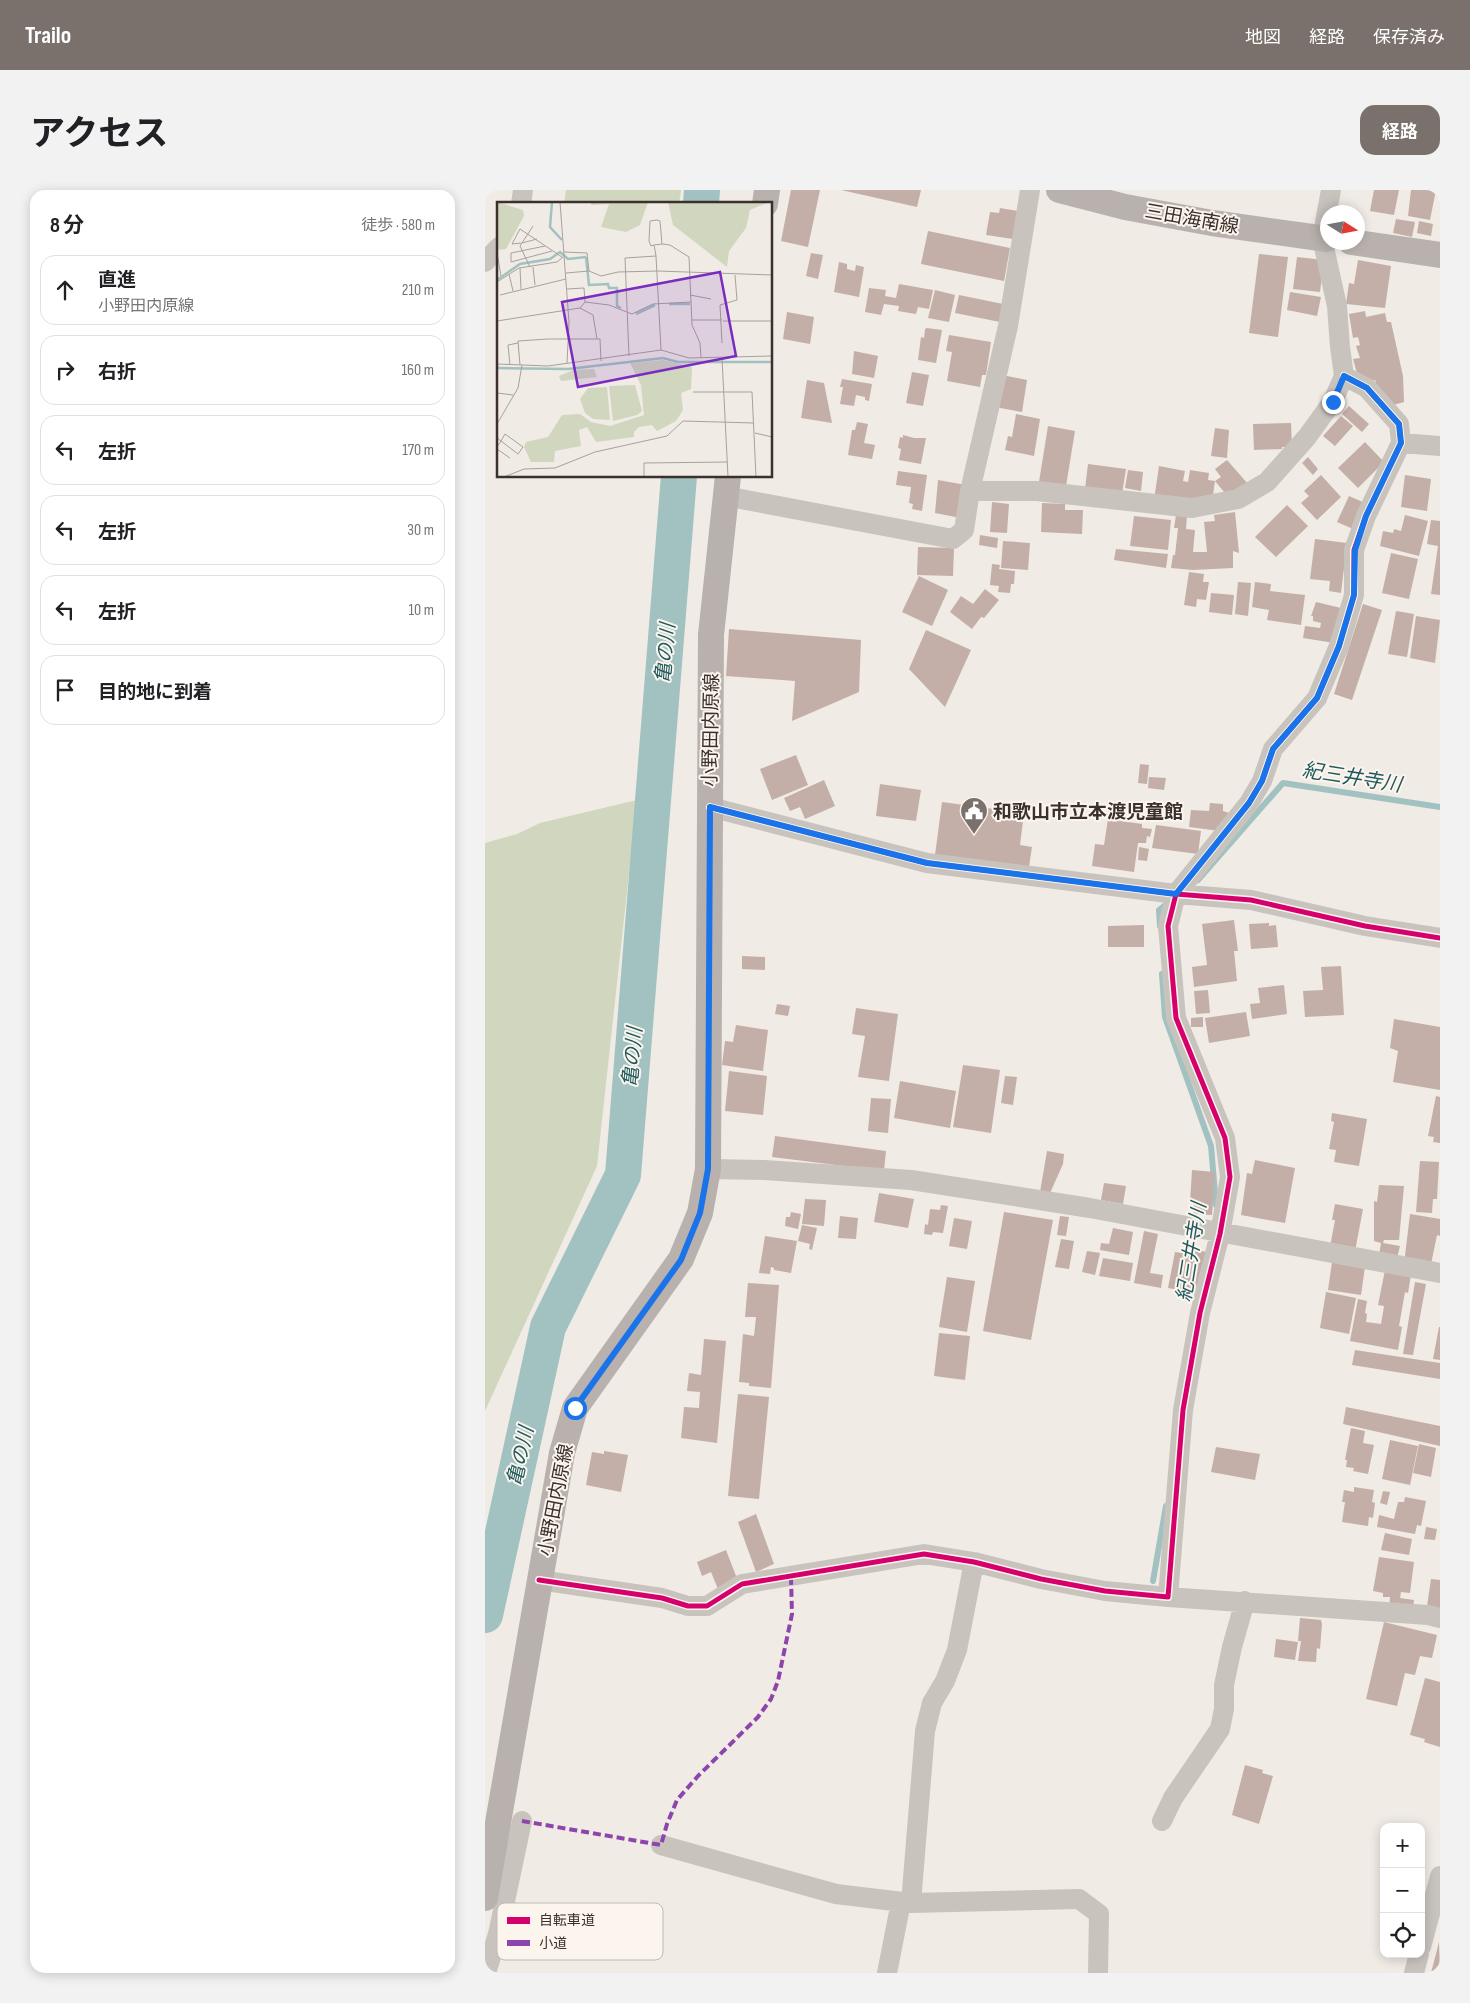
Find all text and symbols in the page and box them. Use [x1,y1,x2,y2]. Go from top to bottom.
text: Trailo [25,21,71,50]
text: 地図 [1245,27,1281,48]
text: 経路 [1309,27,1345,48]
text: 保存済み [1373,27,1445,48]
button: 経路 [1360,105,1440,155]
text: アクセス [30,113,168,156]
street label: 三田海南線 [1143,200,1241,239]
inset map [497,202,773,478]
north arrow [1320,205,1365,250]
text: 8 分 [50,213,84,238]
text: 徒歩 · 580 m [361,216,435,235]
text: 直進 [98,269,136,292]
icon: ahead [51,276,79,304]
text: 210 m [402,281,434,300]
text: 小野田内原線 [98,297,194,316]
icon: right [51,356,79,384]
text: 右折 [98,361,136,384]
text: 160 m [401,361,434,380]
route end [1322,391,1345,414]
icon: left [51,436,79,464]
text: 左折 [98,441,136,464]
text: 170 m [402,441,434,460]
icon: left [51,516,79,544]
text: 左折 [98,521,136,544]
text: 30 m [407,521,434,540]
icon: left [51,596,79,624]
text: 左折 [98,601,136,624]
text: 10 m [408,601,434,620]
water label: 亀の川 [651,620,681,684]
street label: 小野田内原線 [699,673,724,787]
icon: arrive [51,676,79,704]
text: 目的地に到着 [98,681,212,704]
water label: 紀三井寺川 [1301,758,1405,798]
public building icon: 和歌山市立本渡児童館 [959,796,989,835]
place label: 和歌山市立本渡児童館 [993,801,1183,824]
water label: 亀の川 [618,1024,648,1088]
water label: 紀三井寺川 [1172,1199,1212,1303]
route start [564,1397,587,1420]
water label: 亀の川 [503,1422,539,1488]
street label: 小野田内原線 [534,1442,579,1558]
map controls [1380,1823,1425,1958]
button: + [1380,1823,1425,1868]
button: − [1380,1868,1425,1913]
legend [497,1903,663,1960]
text: 自転車道 [539,1912,595,1929]
button: locate [1380,1913,1425,1958]
text: 小道 [539,1935,567,1952]

